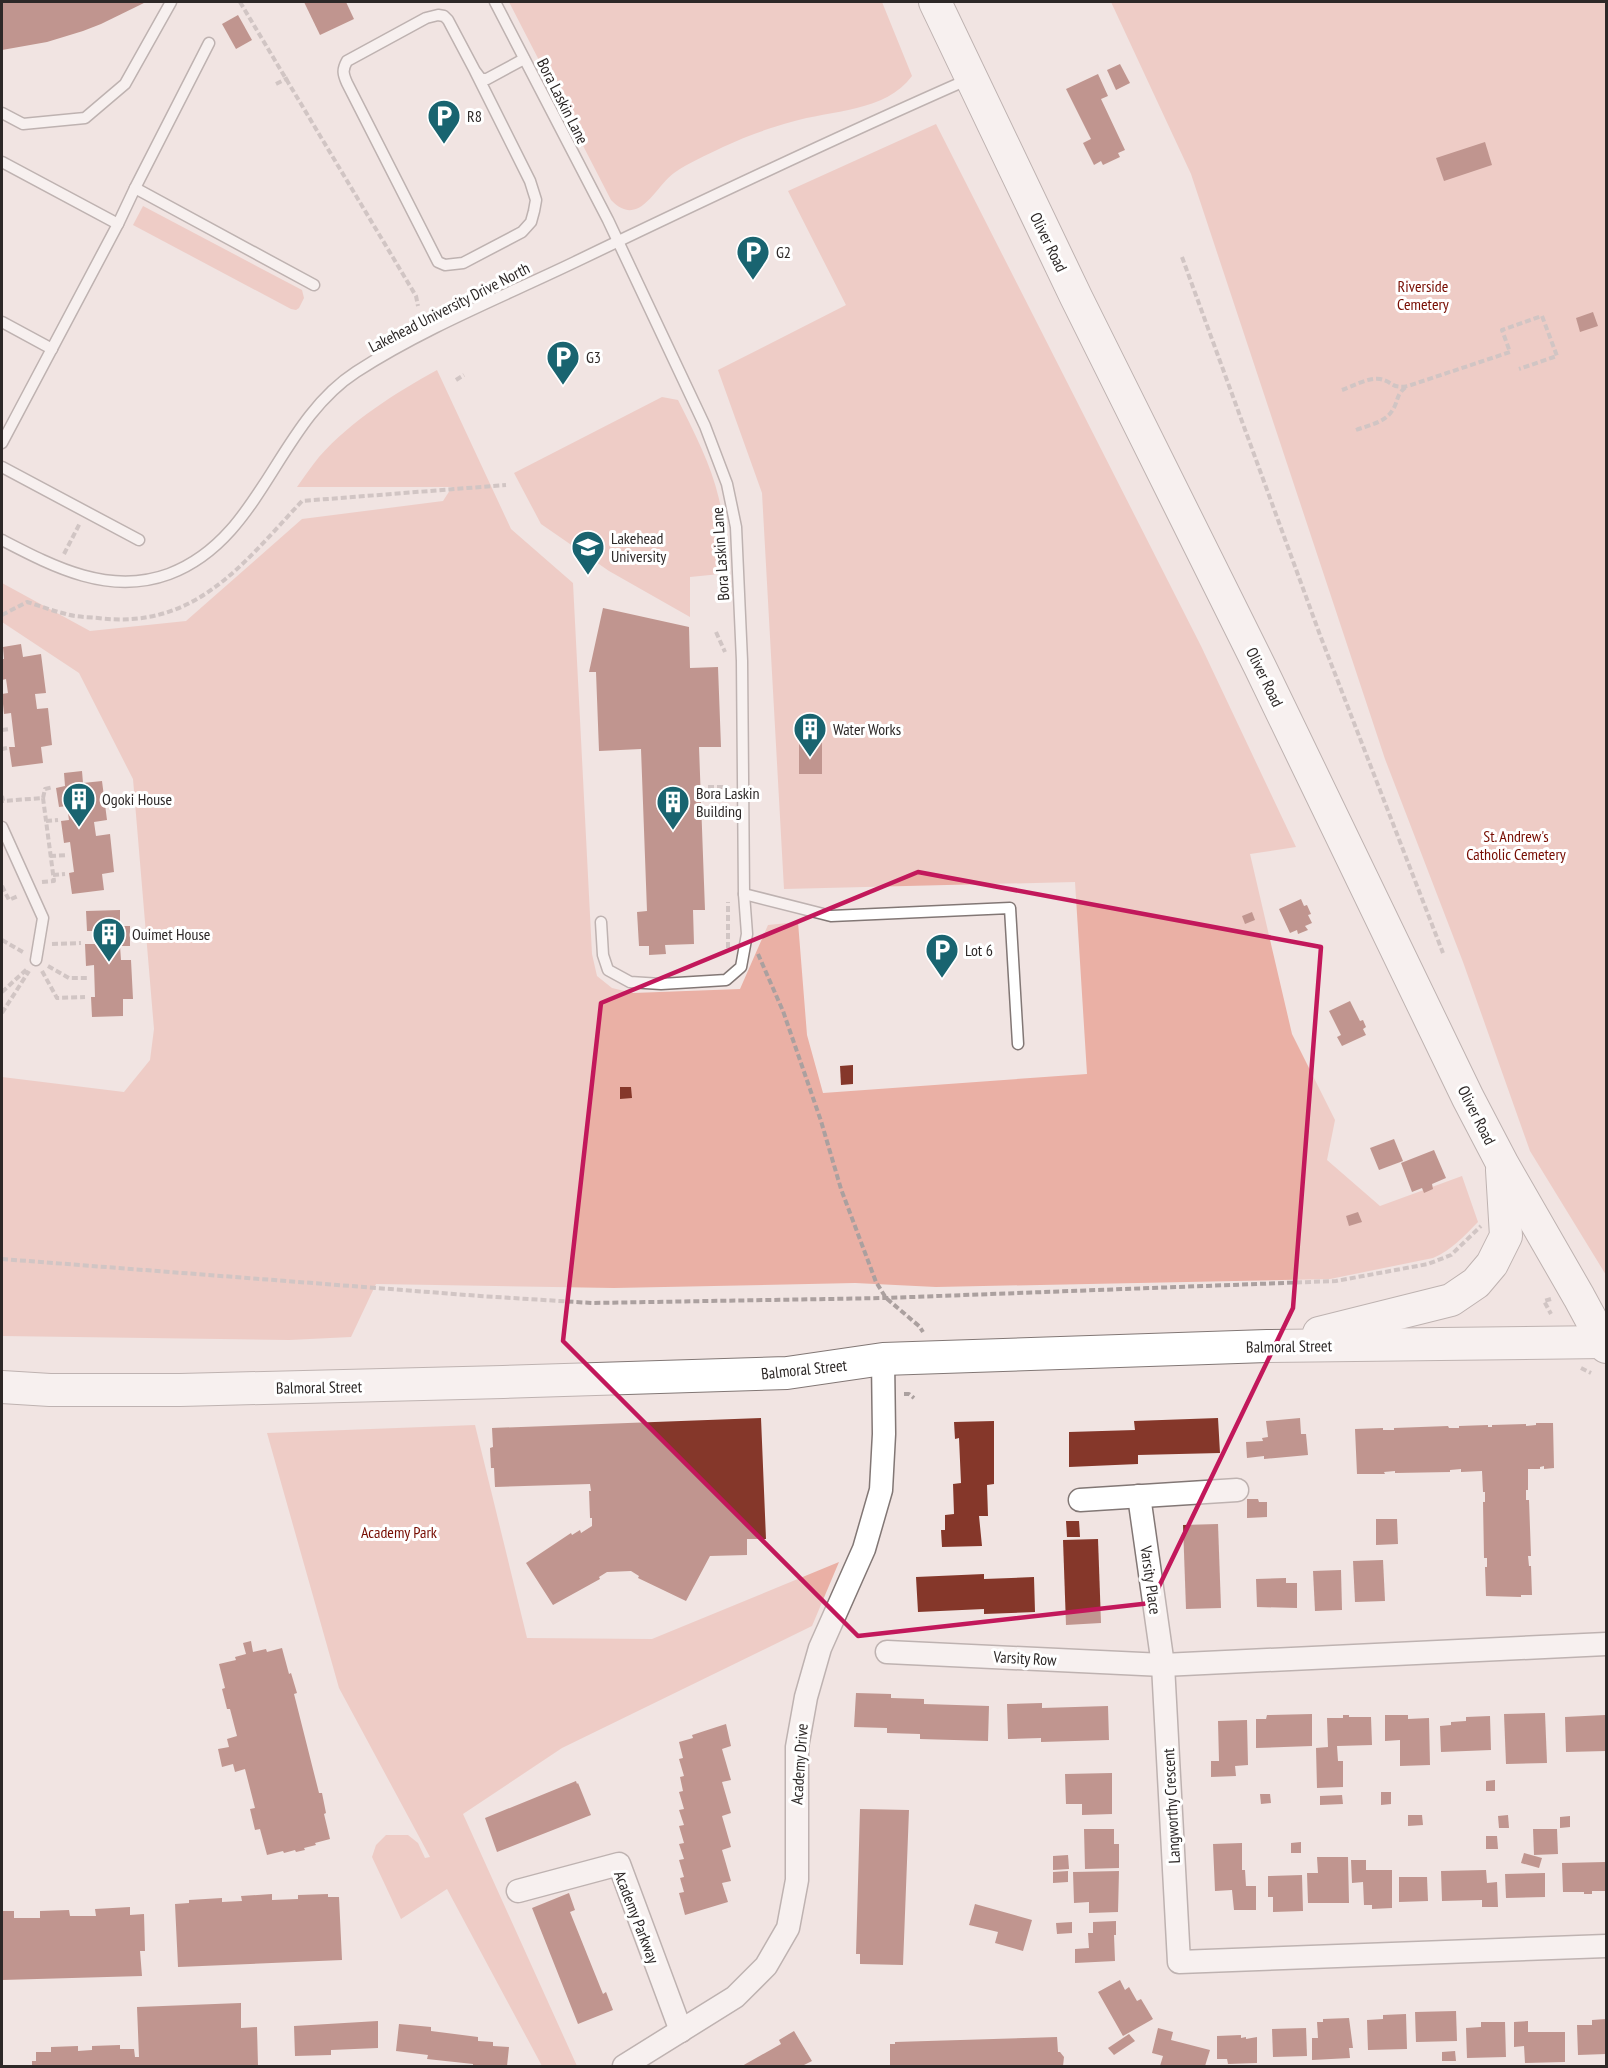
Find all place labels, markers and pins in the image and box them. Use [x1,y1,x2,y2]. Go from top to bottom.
parking icon: R8 [426,98,462,145]
place label: R8 [467,106,482,126]
parking icon: G2 [735,234,771,281]
place label: G2 [776,242,791,262]
parking icon: G3 [545,339,581,386]
place label: G3 [586,347,601,367]
place label: Lakehead University [611,528,666,566]
school or university icon: Lakehead University [570,529,606,576]
building icon: Water Works [792,711,828,758]
place label: Water Works [833,719,901,739]
building icon: Ogoki House [61,781,97,828]
place label: Bora Laskin Building [696,783,760,821]
building icon: Bora Laskin Building [655,784,691,831]
place label: Ogoki House [102,789,172,809]
building icon: Ouimet House [91,916,127,963]
place label: Ouimet House [132,924,210,944]
parking icon: Lot 6 [924,932,960,979]
place label: Lot 6 [965,940,993,960]

